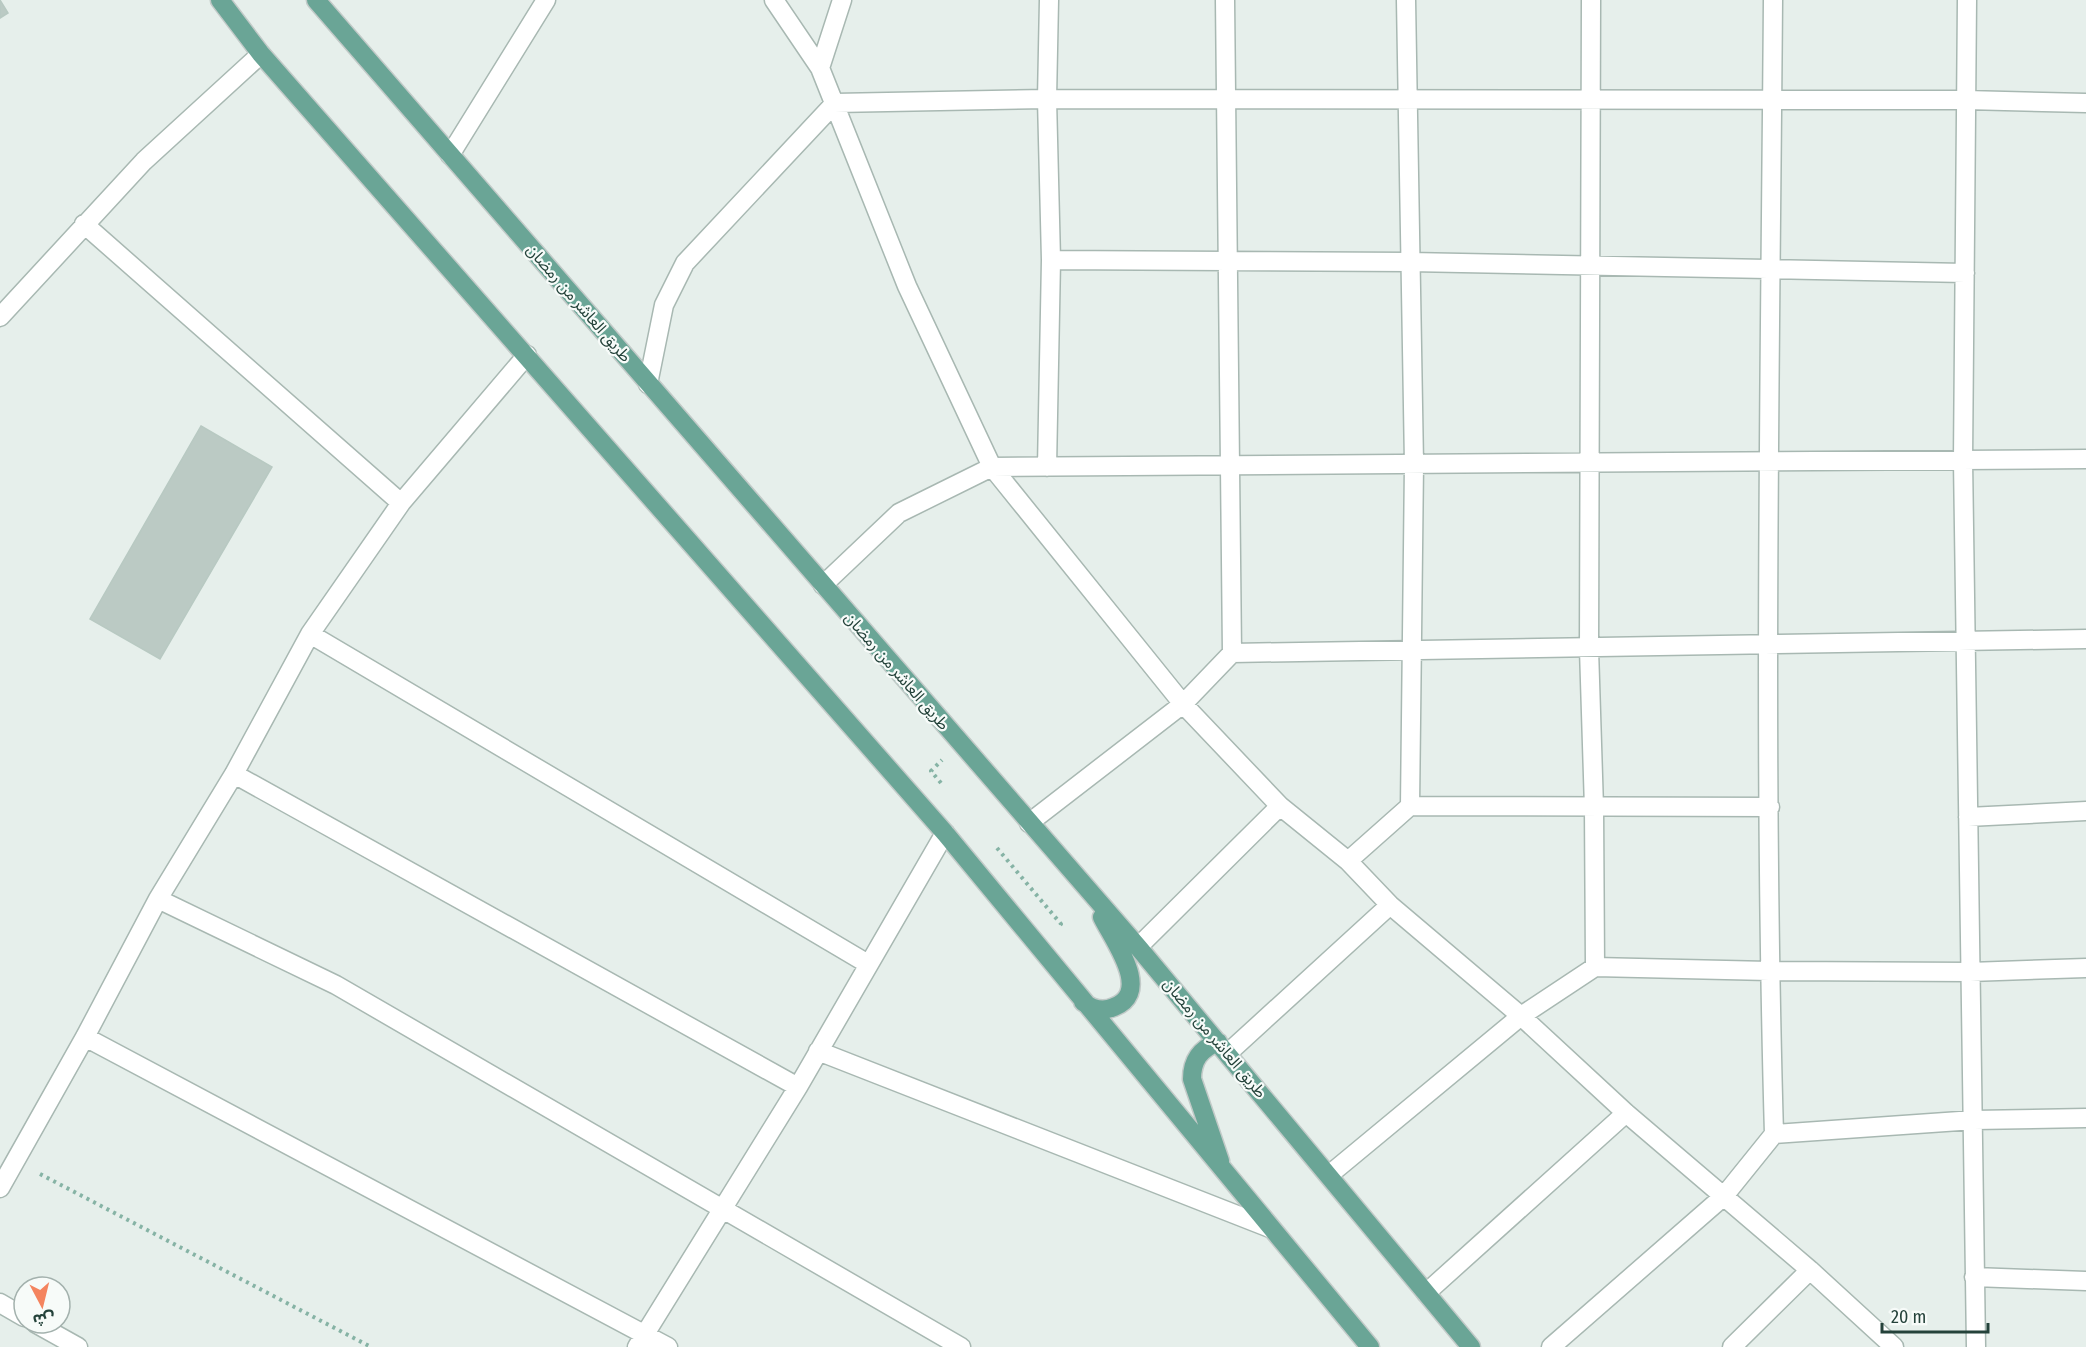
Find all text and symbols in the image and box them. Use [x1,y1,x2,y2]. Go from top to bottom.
street label: طريق العاشر من رمضان [522,240,635,367]
street label: طريق العاشر من رمضان [840,608,953,735]
street label: طريق العاشر من رمضان [1159,974,1271,1102]
north arrow [12,1275,72,1335]
scale bar [1882,1296,1988,1334]
text: 20 m [1891,1306,1926,1328]
text: ش [32,1309,56,1330]

